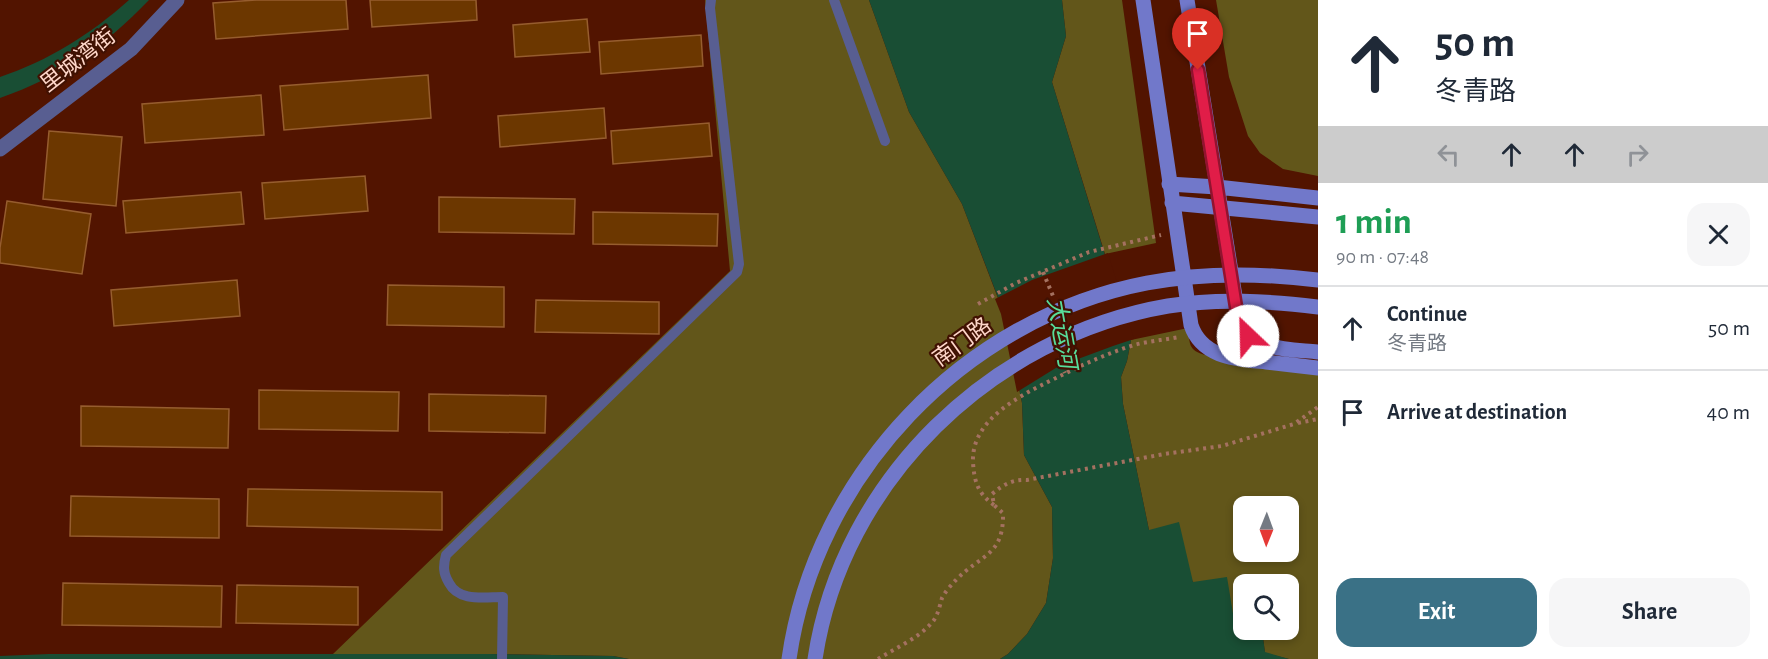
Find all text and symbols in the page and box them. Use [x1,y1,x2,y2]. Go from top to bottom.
pin [1172,8,1223,70]
icon: arrive [1181,17,1214,50]
text: 50 m [1435,22,1515,64]
street label: 里城湾街 [36,23,119,96]
icon: ahead [1336,24,1414,102]
text: 冬青路 [1435,78,1516,105]
icon: left [1432,138,1465,171]
icon: ahead [1495,138,1528,171]
icon: ahead [1558,138,1591,171]
icon: right [1621,138,1654,171]
button: close [1687,203,1750,266]
text: 1 min [1336,204,1412,240]
text: 90 m · 07:48 [1336,247,1429,267]
water label: 大运河 [1043,295,1082,374]
text: Continue [1387,303,1467,325]
position arrow [1216,304,1280,368]
icon: ahead [1336,312,1369,345]
street label: 南门路 [928,313,995,370]
text: 50 m [1708,317,1750,339]
text: 冬青路 [1387,334,1447,354]
icon: arrive [1336,396,1369,429]
text: Arrive at destination [1387,401,1567,423]
text: 40 m [1707,401,1750,423]
north arrow [1233,496,1299,562]
map controls [1233,496,1299,640]
button: search [1233,574,1299,640]
button: Exit [1336,578,1537,647]
button: Share [1549,578,1750,647]

